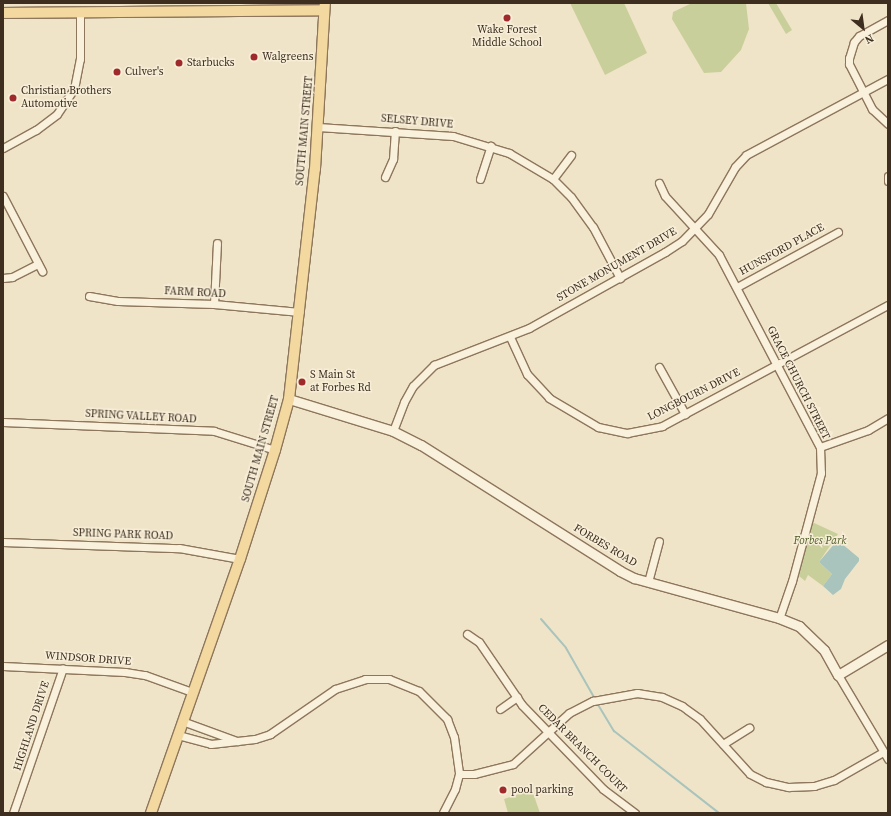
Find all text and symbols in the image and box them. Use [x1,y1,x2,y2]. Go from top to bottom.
north arrow [843,8,883,48]
marker: Wake Forest Middle School [502,13,512,23]
place label: Wake Forest Middle School [472,24,542,50]
text: N [862,30,876,47]
place label: Walgreens [262,50,313,64]
marker: Walgreens [249,52,259,62]
place label: Starbucks [187,56,235,70]
marker: Starbucks [174,58,184,68]
place label: Culver's [125,65,163,79]
marker: Culver's [112,67,122,77]
street label: SOUTH MAIN STREET [294,76,316,186]
place label: Christian Brothers Automotive [21,85,111,111]
marker: Christian Brothers Automotive [8,93,18,103]
street label: SELSEY DRIVE [380,112,454,132]
street label: HUNSFORD PLACE [737,221,827,279]
street label: STONE MONUMENT DRIVE [555,225,679,305]
street label: FARM ROAD [164,285,226,301]
street label: GRACE CHURCH STREET [764,324,832,442]
street label: LONGBOURN DRIVE [646,366,742,424]
place label: S Main St at Forbes Rd [310,369,371,395]
marker: S Main St at Forbes Rd [297,377,307,387]
street label: SOUTH MAIN STREET [239,394,283,504]
street label: SPRING VALLEY ROAD [85,407,197,427]
street label: FORBES ROAD [571,522,639,570]
street label: SPRING PARK ROAD [73,527,173,543]
park label: Forbes Park [794,534,846,548]
street label: WINDSOR DRIVE [45,649,131,669]
street label: HIGHLAND DRIVE [11,680,53,772]
street label: CEDAR BRANCH COURT [535,702,629,796]
place label: pool parking [511,783,573,797]
marker: pool parking [498,785,508,795]

